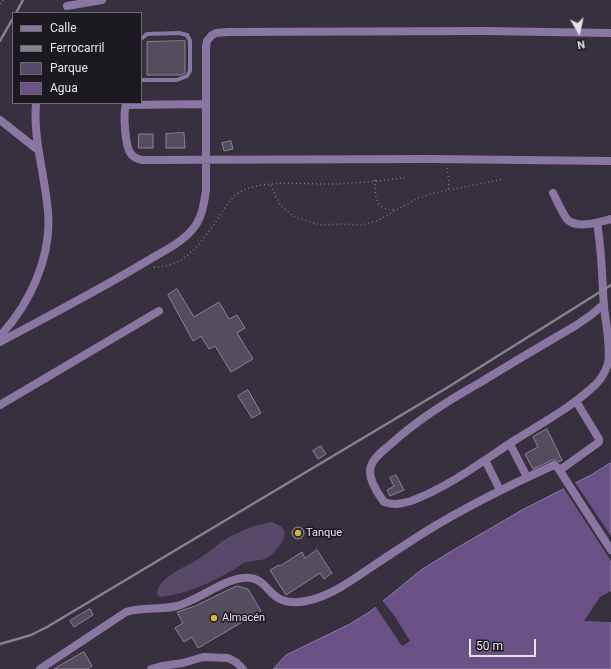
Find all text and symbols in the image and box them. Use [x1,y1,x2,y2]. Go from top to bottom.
legend [12,12,142,104]
north arrow [559,12,599,52]
text: Calle [50,21,77,35]
text: N [576,37,586,51]
text: Ferrocarril [50,41,105,55]
text: Parque [50,61,88,75]
text: Agua [50,81,78,95]
place label: Tanque [306,526,342,540]
marker: Tanque [293,528,303,538]
place label: Almacén [222,611,265,625]
marker: Almacén [209,613,219,623]
scale bar [471,631,538,657]
text: 50 m [476,639,503,653]

